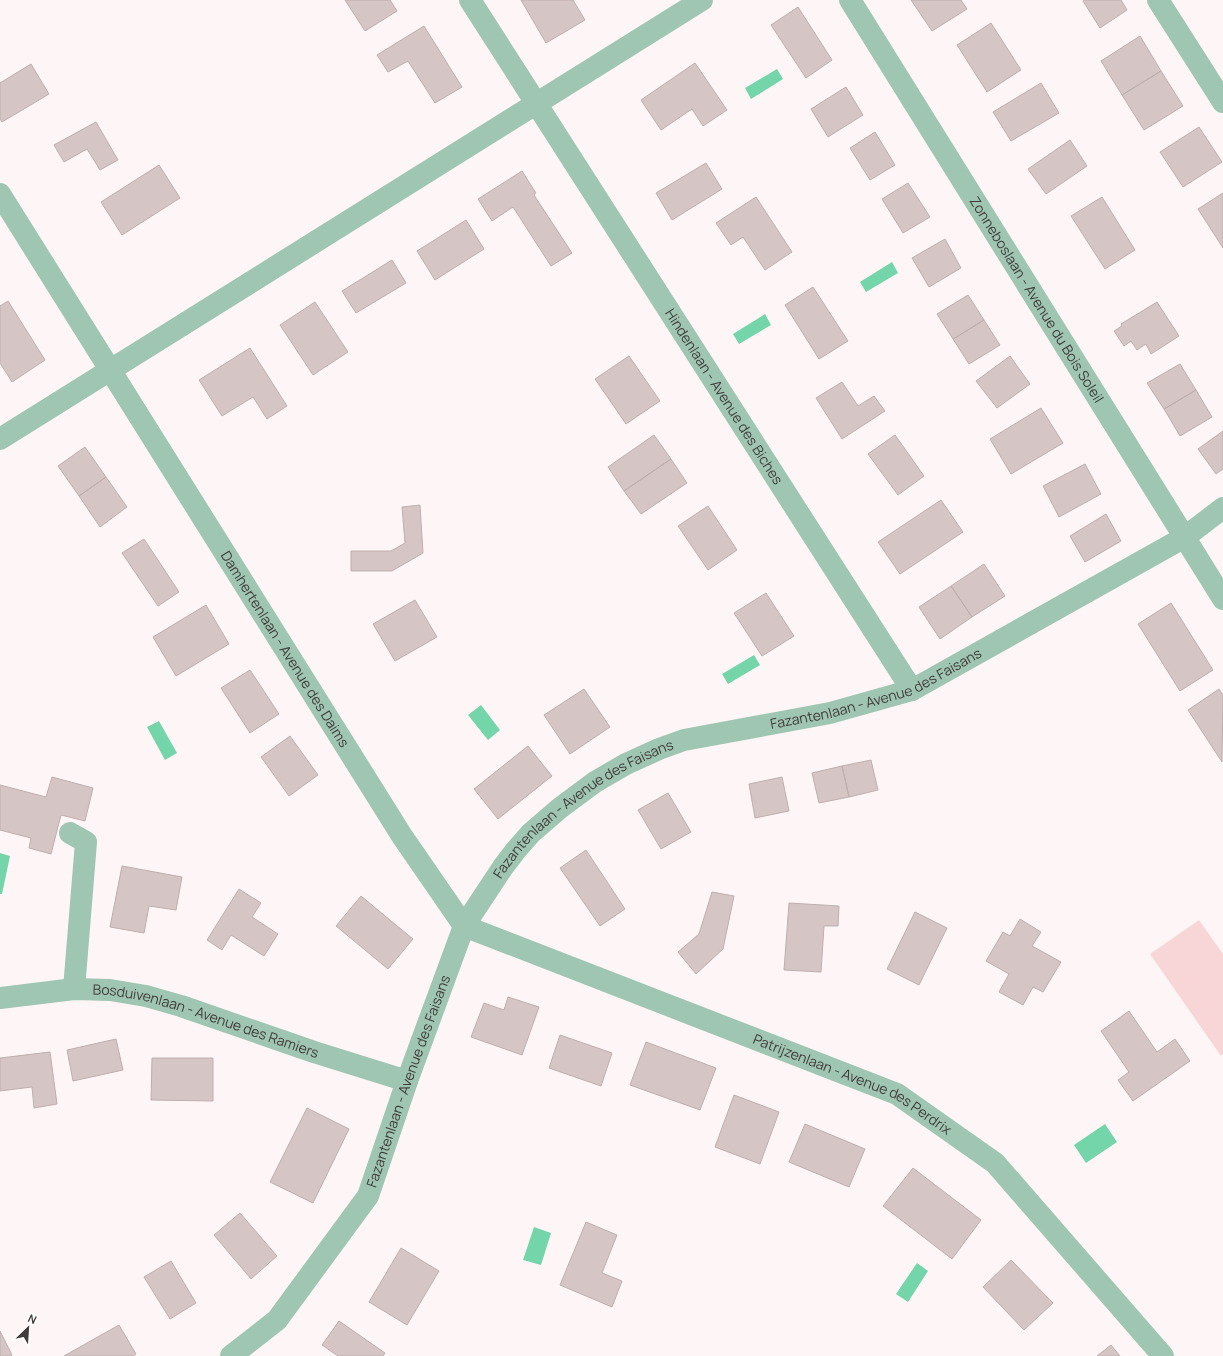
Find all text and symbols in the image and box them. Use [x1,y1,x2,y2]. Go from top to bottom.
street label: Zonneboslaan - Avenue du Bois Soleil [966,193,1108,406]
street label: Hindenlaan - Avenue des Biches [661,305,788,488]
street label: Damhertenlaan - Avenue des Daims [217,547,354,751]
street label: Fazantenlaan - Avenue des Faisans [769,643,985,733]
street label: Fazantenlaan - Avenue des Faisans [488,735,676,882]
street label: Fazantenlaan - Avenue des Faisans [362,972,454,1190]
street label: Bosduivenlaan - Avenue des Ramiers [92,980,321,1062]
street label: Patrijzenlaan - Avenue des Perdrix [751,1029,956,1139]
north arrow [8,1308,48,1348]
text: N [26,1310,39,1327]

